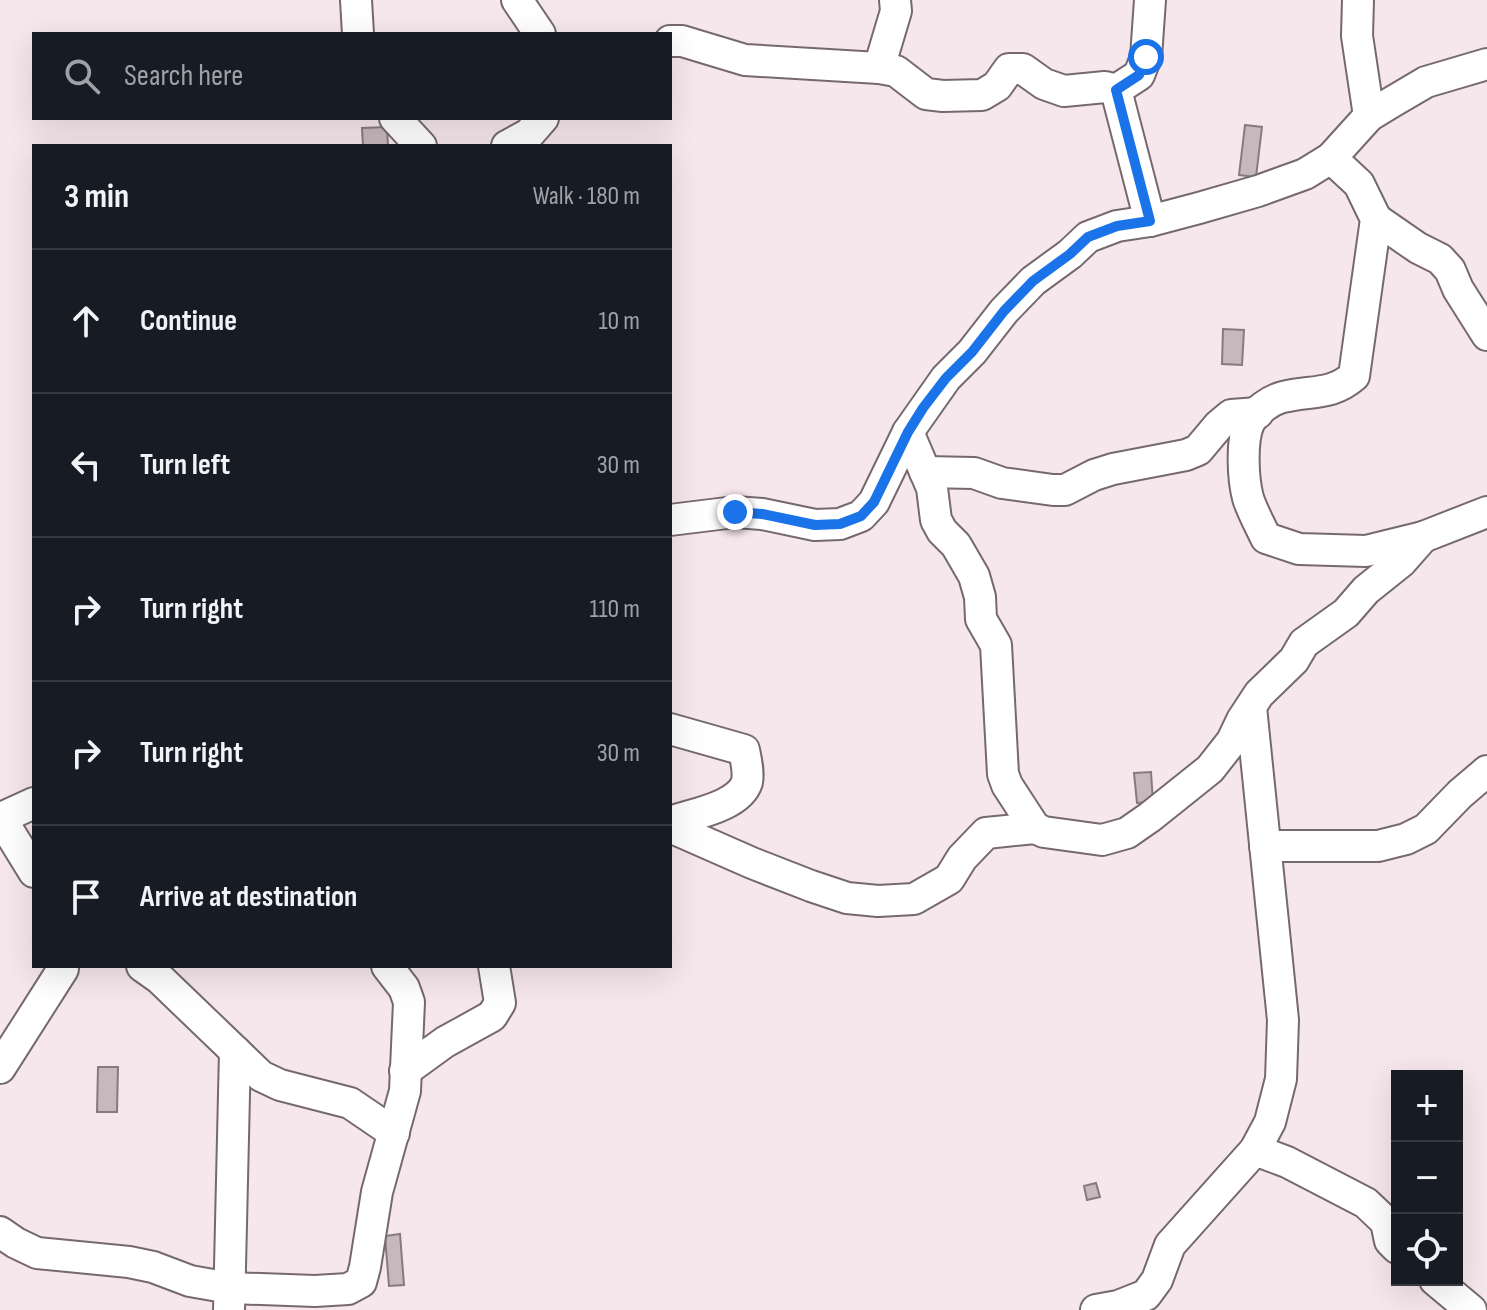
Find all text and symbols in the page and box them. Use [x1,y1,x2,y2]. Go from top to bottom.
search box [32,32,672,120]
route start [1128,39,1164,75]
icon: search [60,54,104,98]
text: Search here [124,58,243,94]
text: 3 min [64,176,129,217]
text: Walk · 180 m [533,181,640,212]
icon: ahead [64,299,108,343]
text: Continue [140,303,237,339]
text: 10 m [598,306,640,337]
icon: left [64,443,108,487]
text: Turn left [140,447,230,483]
text: 30 m [597,450,640,481]
route end [717,494,753,530]
icon: right [64,587,108,631]
text: Turn right [140,591,243,627]
text: 110 m [589,594,640,625]
icon: right [64,731,108,775]
text: Turn right [140,735,243,771]
text: 30 m [597,738,640,769]
icon: arrive [64,875,108,919]
text: Arrive at destination [140,879,357,915]
map controls [1391,1070,1463,1286]
button: + [1391,1070,1463,1142]
button: − [1391,1142,1463,1214]
button: locate [1391,1214,1463,1286]

